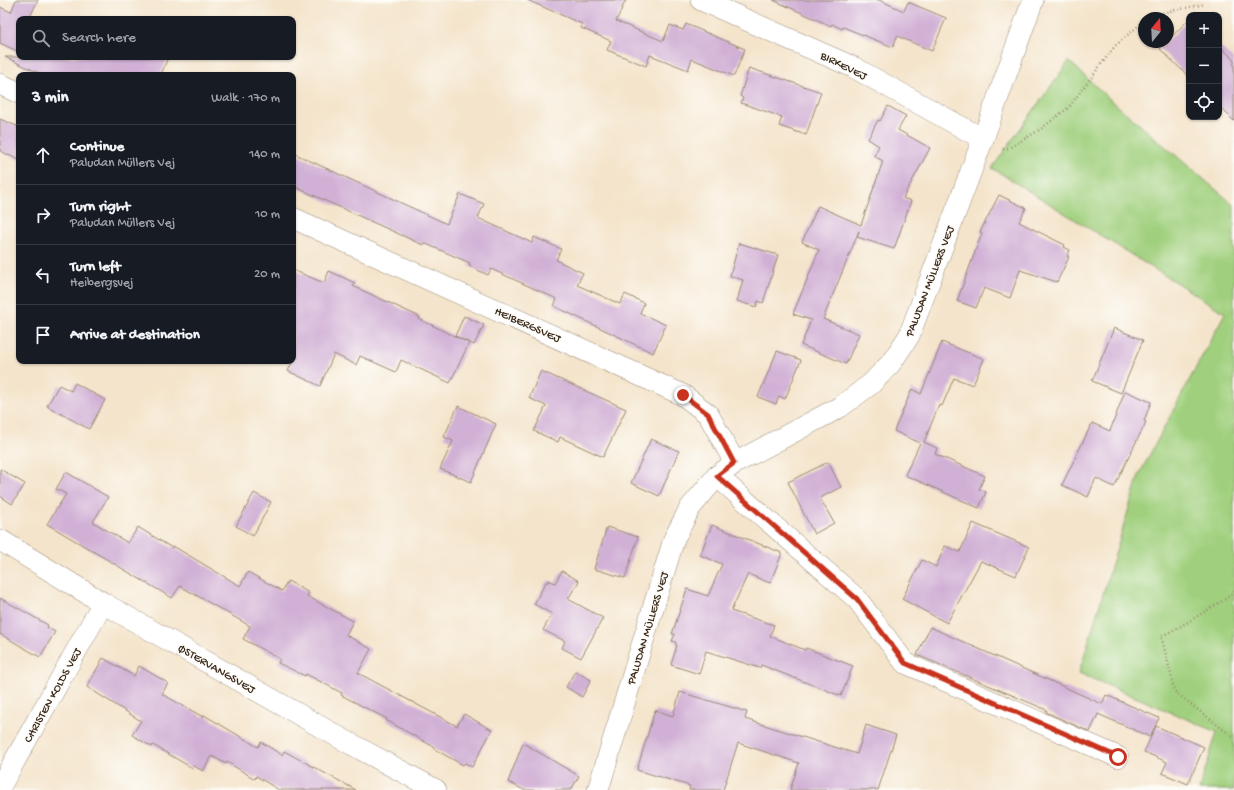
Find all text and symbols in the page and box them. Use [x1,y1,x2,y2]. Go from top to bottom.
north arrow [1138,12,1174,48]
map controls [1186,12,1222,120]
button: + [1186,12,1222,48]
search box [16,16,296,60]
icon: search [30,27,52,49]
text: Search here [62,29,136,47]
button: − [1186,48,1222,84]
street label: BIRKEVEJ [817,49,869,84]
button: locate [1186,84,1222,120]
text: 3 min [32,88,69,108]
text: Walk · 170 m [211,91,280,106]
text: Continue [70,138,124,156]
icon: ahead [32,144,54,166]
text: 140 m [249,147,280,162]
text: Paludan Müllers Vej [70,156,175,171]
text: Turn right [70,198,130,216]
icon: right [32,204,54,226]
text: 10 m [255,207,280,222]
text: Paludan Müllers Vej [70,216,175,231]
street label: PALUDAN MÜLLERS VEJ [903,224,959,340]
text: Turn left [70,258,121,276]
icon: left [32,264,54,286]
text: 20 m [254,267,280,282]
text: Heibergsvej [70,276,134,291]
street label: HEIBERGSVEJ [492,305,563,347]
icon: arrive [32,324,54,346]
text: Arrive at destination [70,326,200,344]
route end [674,386,692,404]
street label: PALUDAN MÜLLERS VEJ [625,570,673,688]
street label: ØSTERVANGSVEJ [175,642,257,698]
street label: CHRISTEN KOLDS VEJ [22,646,86,746]
route start [1109,748,1127,766]

